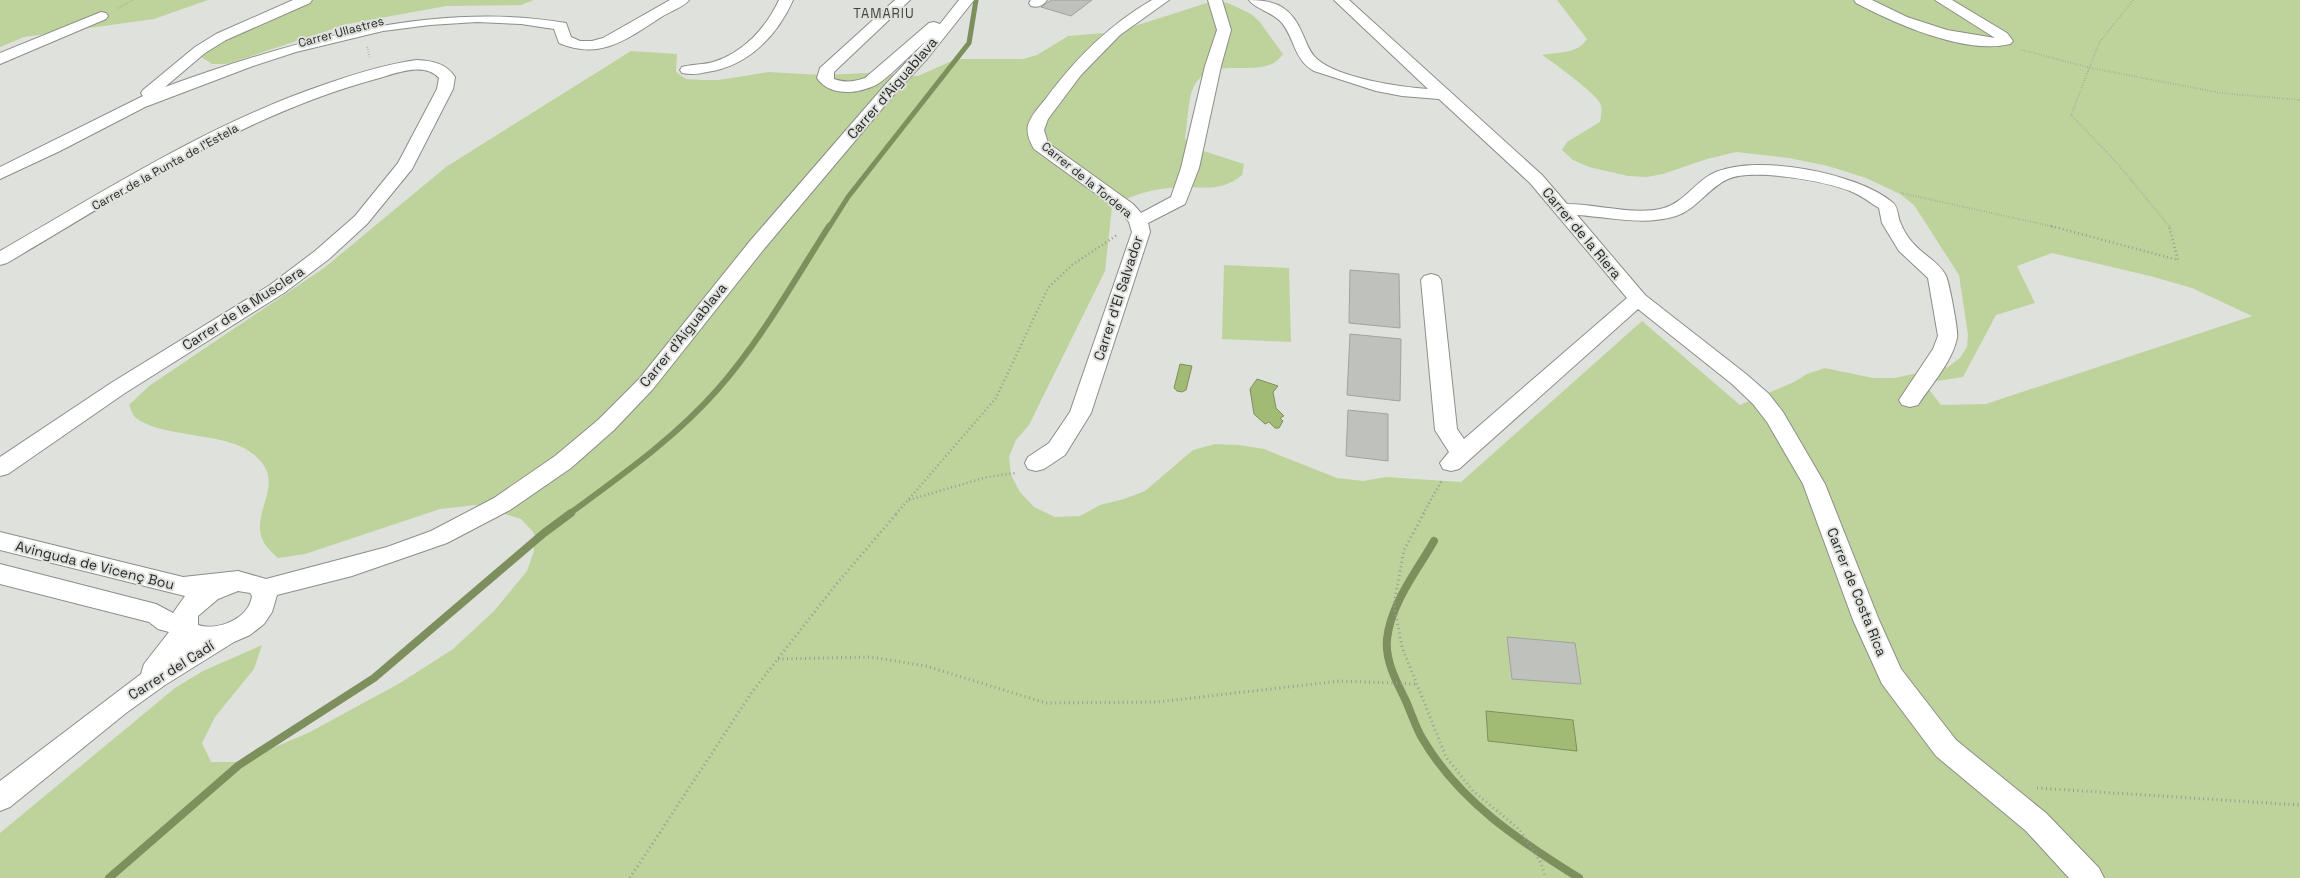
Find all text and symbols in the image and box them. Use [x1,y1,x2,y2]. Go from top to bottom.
district label: TAMARIU [853,5,915,22]
street label: Carrer Ullastres [296,13,386,51]
street label: Carrer d'Aiguablava [843,33,941,143]
street label: Carrer de la Punta de l'Estela [89,120,241,214]
street label: Carrer de la Tordera [1038,138,1136,222]
street label: Carrer de la Riera [1538,183,1626,283]
street label: Carrer d'El Salvador [1089,233,1147,363]
street label: Carrer de la Musclera [179,262,307,354]
street label: Carrer d'Aiguablava [635,279,731,391]
street label: Carrer de Costa Rica [1823,525,1891,659]
street label: Avinguda de Vicenç Bou [14,537,176,593]
street label: Carrer del Cadí [125,636,218,704]

